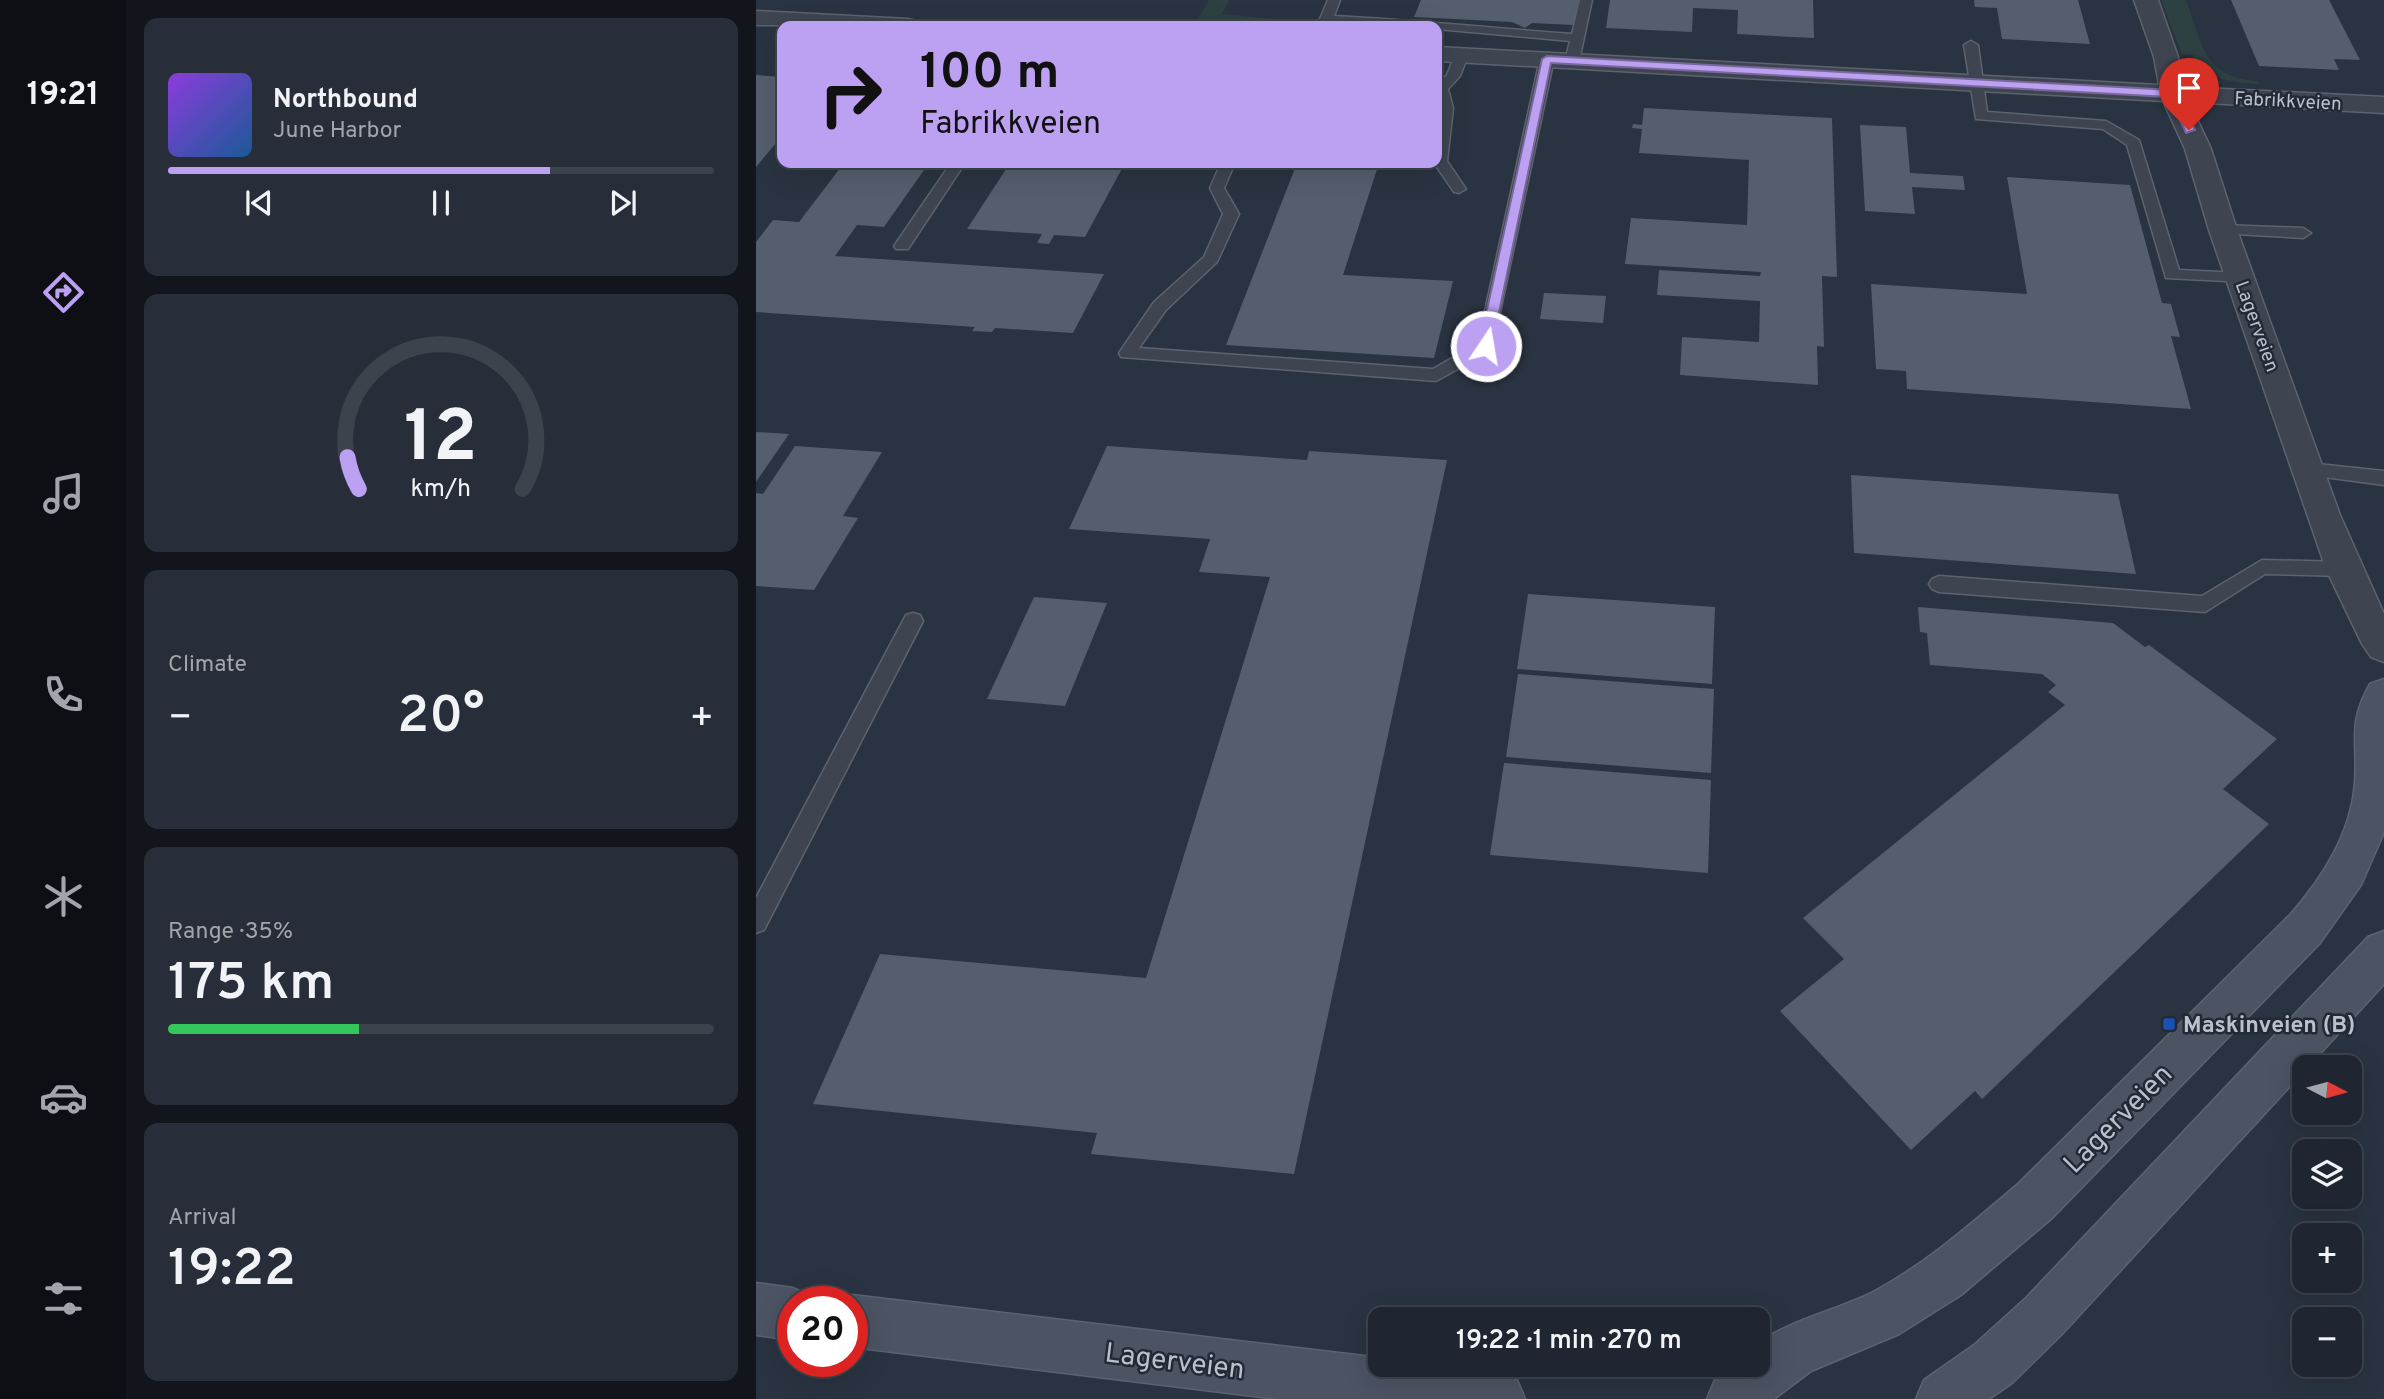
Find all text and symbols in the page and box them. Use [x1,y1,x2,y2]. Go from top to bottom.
text: 100 m [920,44,1059,106]
icon: right [805,49,896,140]
pin [2159,58,2219,130]
icon: arrive [2170,69,2208,107]
text: 19:21 [27,76,99,116]
text: Northbound [273,84,418,117]
street label: Fabrikkveien [2234,87,2342,117]
text: Fabrikkveien [920,105,1101,145]
text: June Harbor [273,117,401,146]
icon: previous [240,184,278,222]
icon: pause [422,184,460,222]
icon: next [604,184,642,222]
icon: directions [39,268,88,317]
street label: Lagerveien [2229,278,2284,376]
position arrow [1449,309,1523,383]
text: 12 [404,396,478,488]
icon: music [39,469,88,518]
text: km/h [411,474,471,506]
text: Climate [168,651,247,680]
icon: phone [39,670,88,719]
text: 20° [397,685,485,751]
text: − [168,695,193,744]
text: + [689,695,714,744]
icon: climate [39,872,88,921]
text: Range · 35% [168,918,293,947]
text: 175 km [168,952,334,1018]
place label: Maskinveien (B) [2183,1012,2355,1041]
marker: Maskinveien (B) [2161,1016,2177,1032]
north arrow [2292,1055,2362,1125]
map controls [2292,1055,2362,1377]
street label: Lagerveien [2057,1058,2181,1182]
icon: car [39,1073,88,1122]
button: layers [2292,1139,2362,1209]
text: Arrival [168,1204,237,1233]
button: + [2292,1223,2362,1293]
text: 19:22 [168,1238,296,1304]
icon: filters [39,1274,88,1323]
speed limit sign: 20 [777,1286,868,1377]
button: − [2292,1307,2362,1377]
text: 19:22 · 1 min · 270 m [1456,1325,1682,1358]
street label: Lagerveien [1103,1337,1247,1389]

